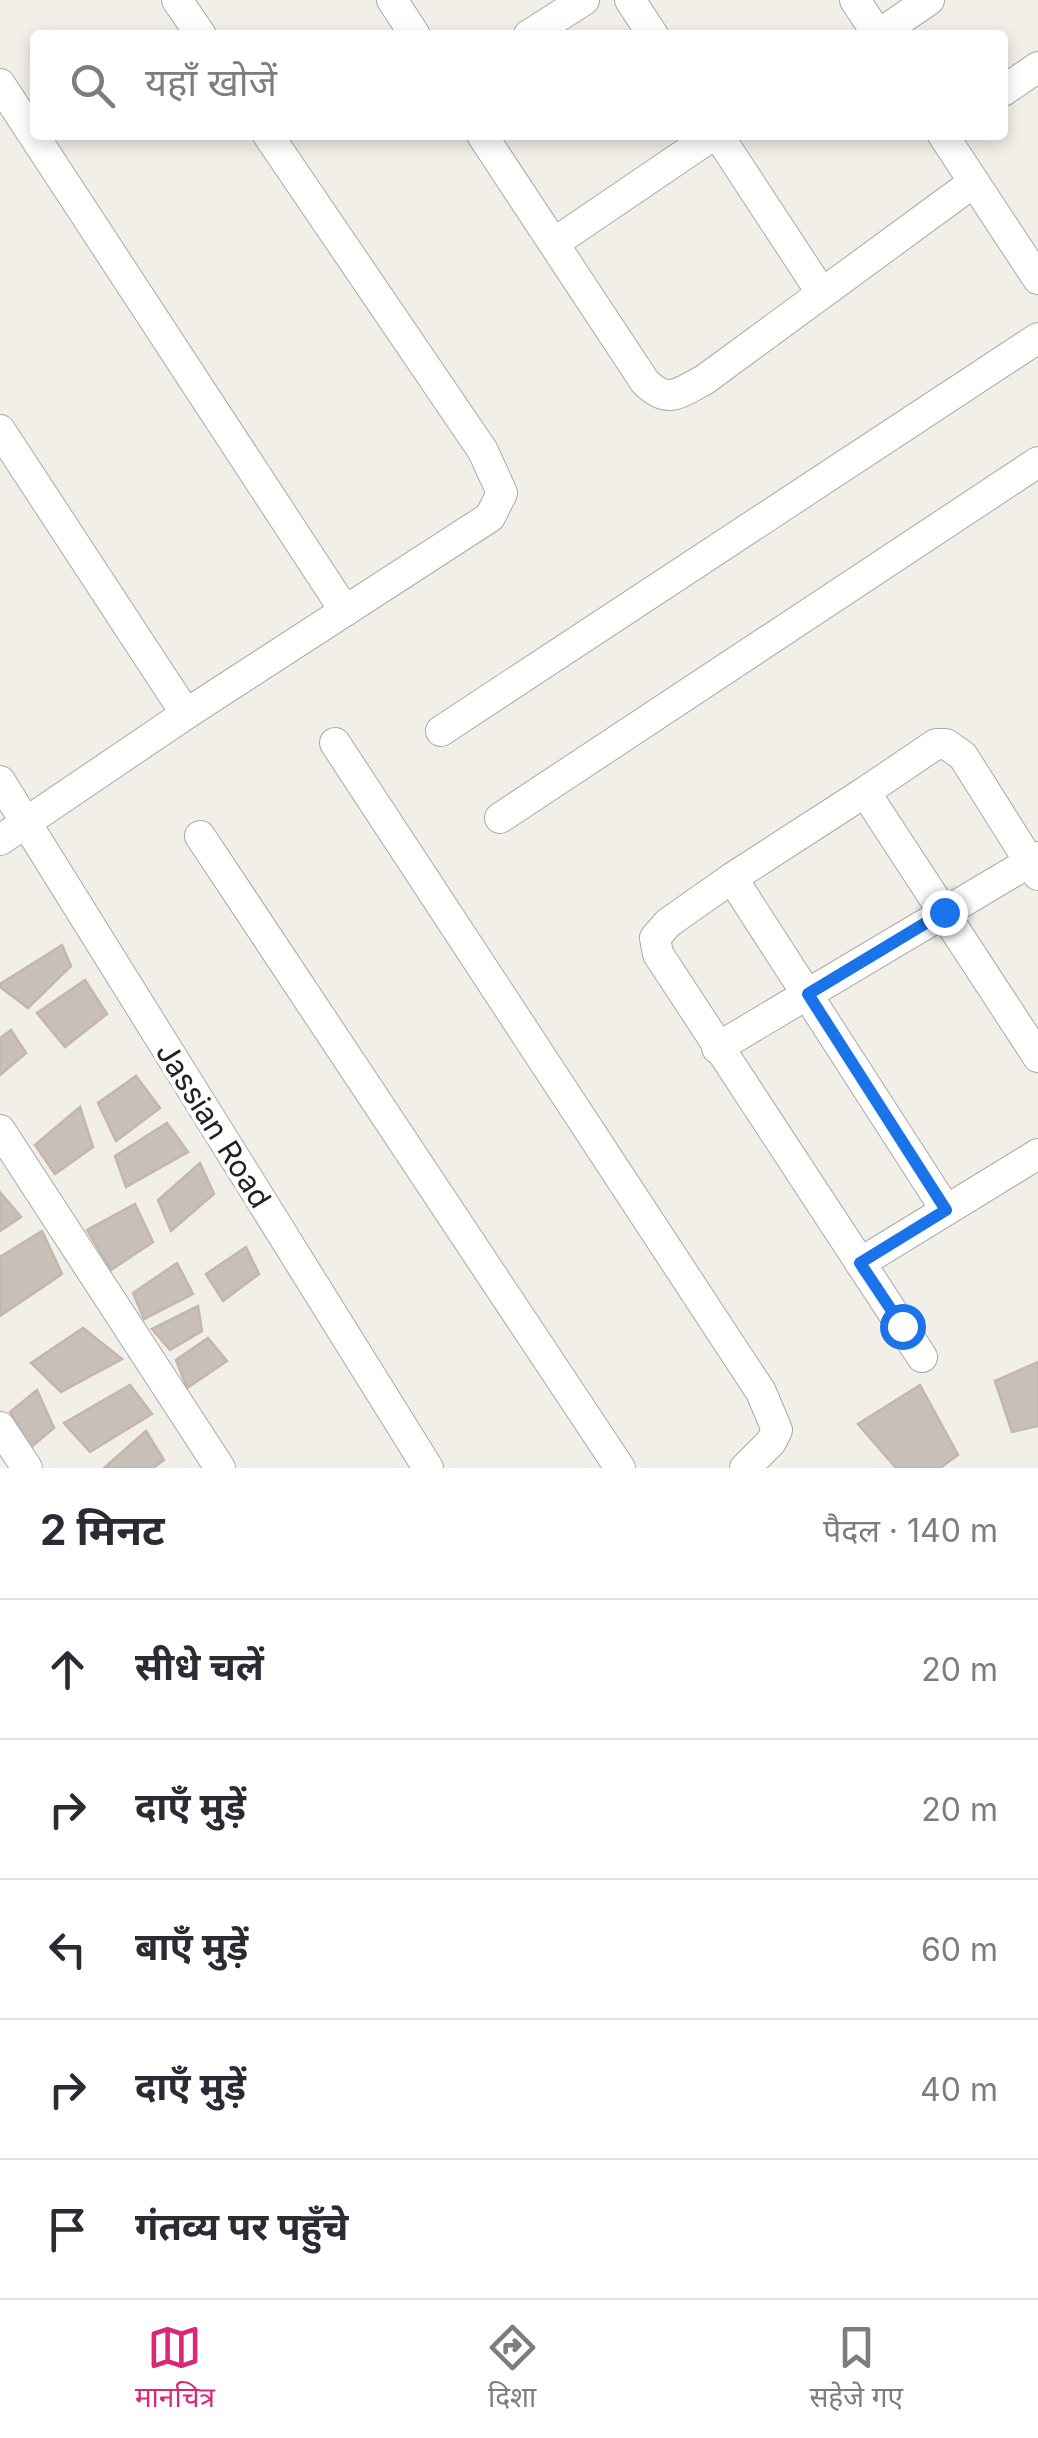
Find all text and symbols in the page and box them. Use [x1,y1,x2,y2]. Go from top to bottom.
search box [30,30,1008,140]
icon: search [65,58,120,113]
text: यहाँ खोजें [145,59,277,105]
route end [922,890,968,936]
street label: Jassian Road [149,1036,279,1214]
route start [880,1304,926,1350]
text: 2 मिनट [40,1504,165,1555]
text: पैदल · 140 m [823,1511,998,1550]
icon: ahead [40,1642,95,1697]
text: सीधे चलें [135,1643,264,1689]
text: 20 m [921,1650,998,1689]
icon: right [40,1782,95,1837]
text: दाएँ मुड़ें [135,1783,246,1829]
text: 20 m [921,1790,998,1829]
icon: left [40,1922,95,1977]
text: बाएँ मुड़ें [135,1923,248,1969]
text: 60 m [921,1930,998,1969]
icon: right [40,2062,95,2117]
text: दाएँ मुड़ें [135,2063,246,2109]
text: 40 m [920,2070,998,2109]
icon: arrive [40,2202,95,2257]
text: गंतव्य पर पहुँचे [135,2203,348,2249]
tab: मानचित्र [135,2320,215,2418]
tab: दिशा [485,2320,540,2418]
tab: सहेजे गए [809,2320,903,2418]

